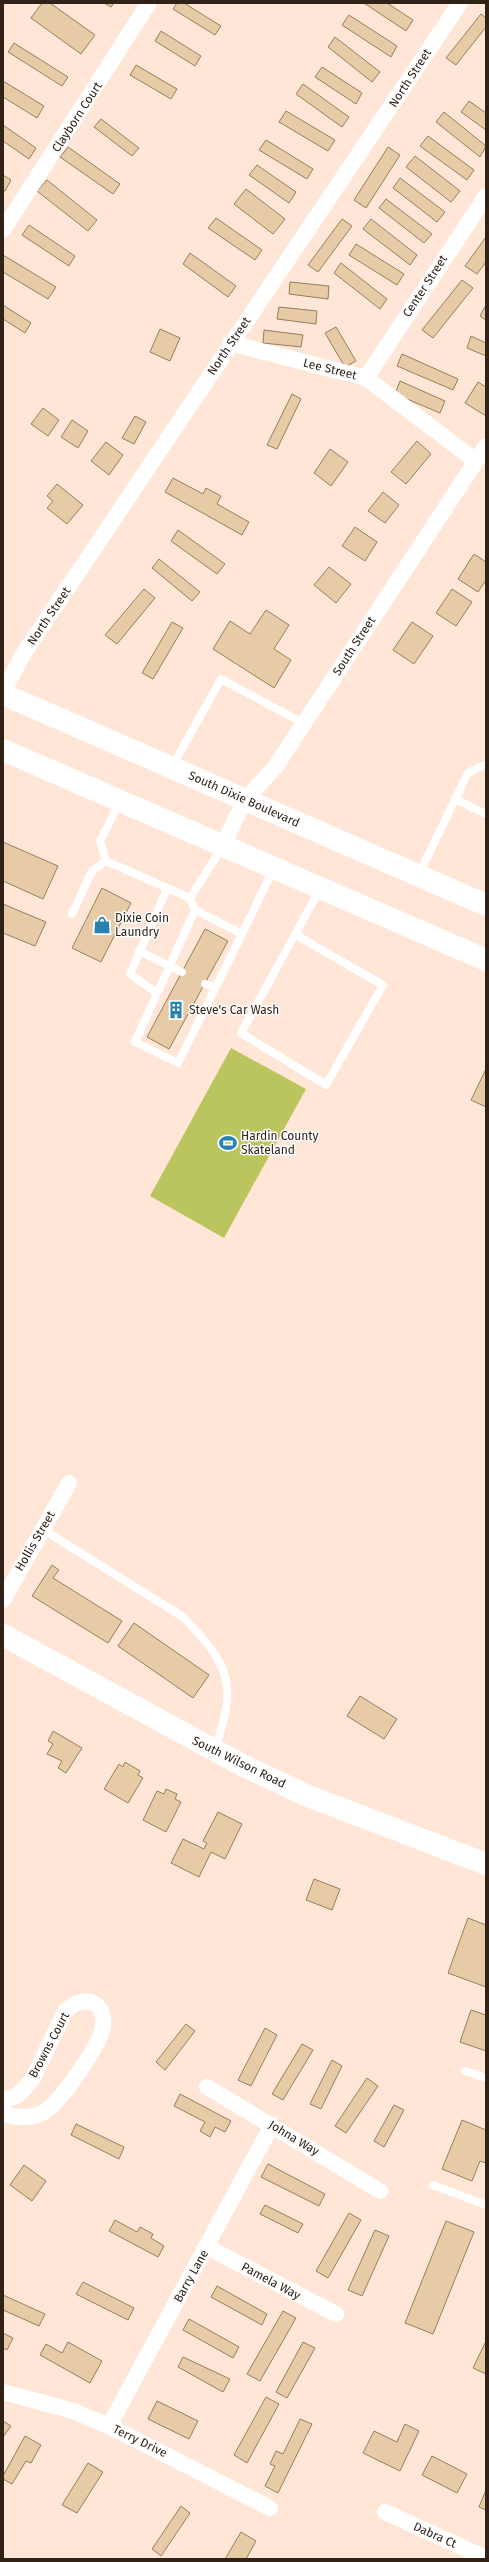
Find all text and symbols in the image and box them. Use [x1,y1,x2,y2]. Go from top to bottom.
street label: North Street [386,46,434,110]
street label: Clayborn Court [49,79,105,155]
street label: Center Street [400,252,451,320]
street label: North Street [204,314,254,378]
street label: Lee Street [302,356,359,383]
street label: North Street [24,584,74,648]
street label: South Street [330,613,379,678]
street label: South Dixie Boulevard [186,768,302,830]
place label: Dixie Coin Laundry [115,911,169,939]
shop icon: Dixie Coin Laundry [92,915,112,935]
building icon: Steve's Car Wash [166,1000,186,1020]
place label: Steve's Car Wash [189,1003,279,1017]
place label: Hardin County Skateland [241,1129,319,1157]
sports icon: Hardin County Skateland [218,1133,238,1153]
street label: Hollis Street [12,1508,58,1573]
street label: South Wilson Road [190,1733,288,1791]
street label: Browns Court [26,2009,72,2080]
street label: Johna Way [266,2118,322,2159]
street label: Barry Lane [171,2247,211,2305]
street label: Pamela Way [239,2260,303,2302]
street label: Terry Drive [111,2422,169,2460]
street label: Dabra Ct [411,2519,459,2551]

